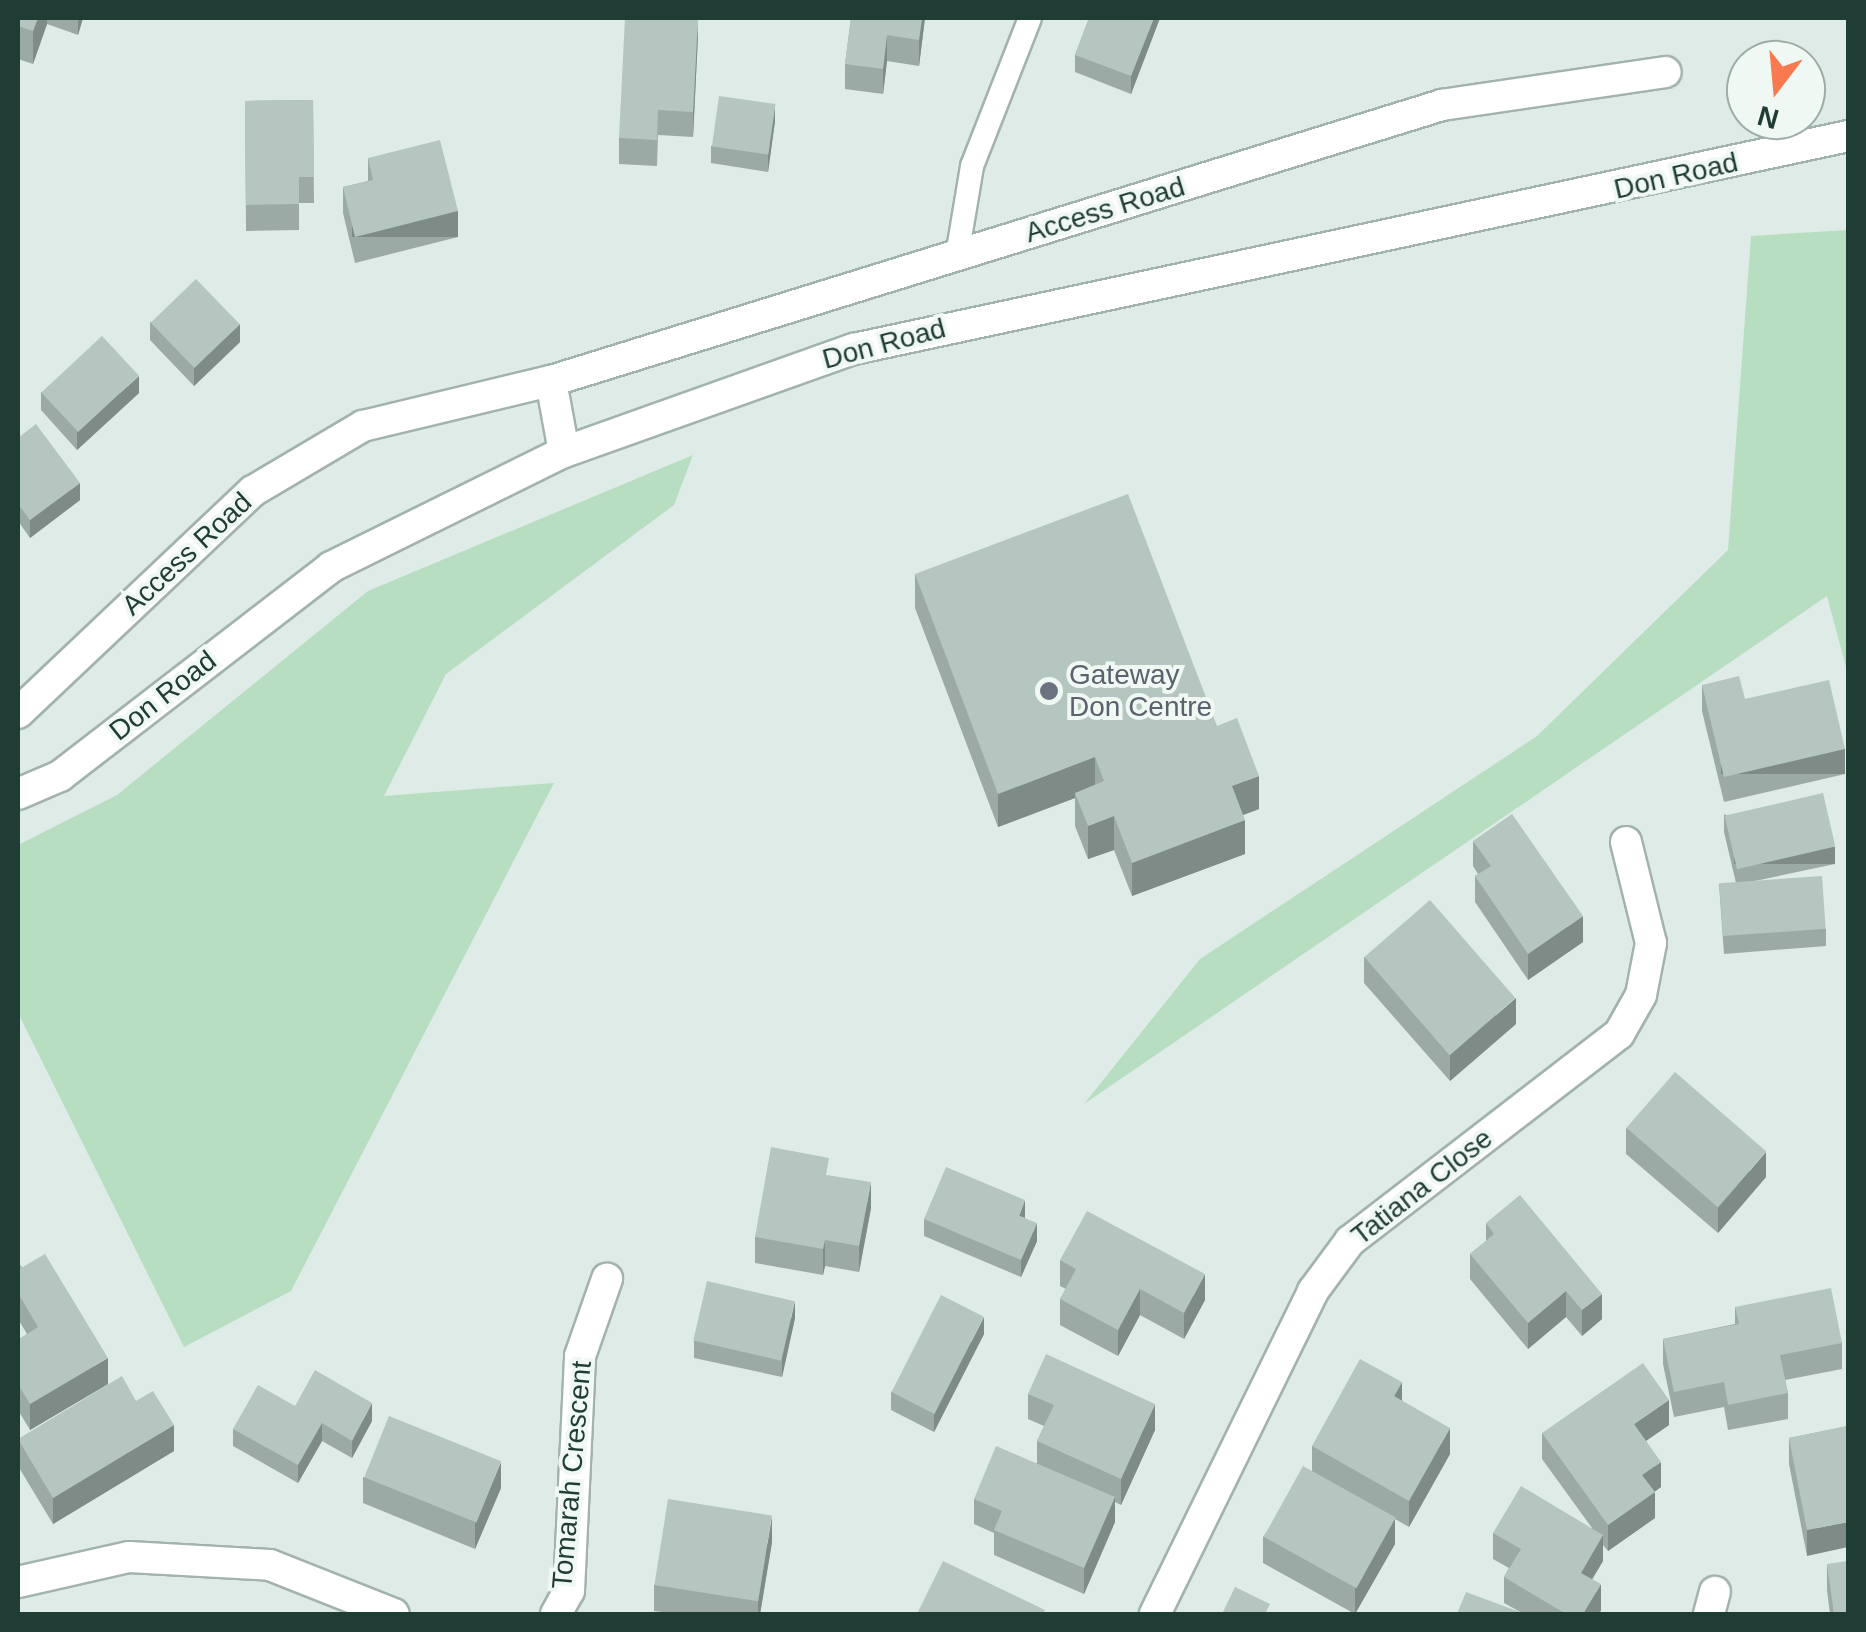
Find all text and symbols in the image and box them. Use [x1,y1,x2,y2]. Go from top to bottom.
north arrow [1726,40,1826,140]
text: N [1754,100,1782,135]
street label: Don Road [1611,145,1741,207]
street label: Access Road [1021,170,1189,250]
street label: Don Road [819,311,949,377]
street label: Access Road [115,485,259,623]
street label: Don Road [103,644,223,748]
place label: Gateway Don Centre [1069,658,1212,724]
marker: Gateway Don Centre [1038,680,1060,702]
street label: Tatiana Close [1345,1122,1499,1252]
street label: Tomarah Crescent [545,1360,599,1590]

